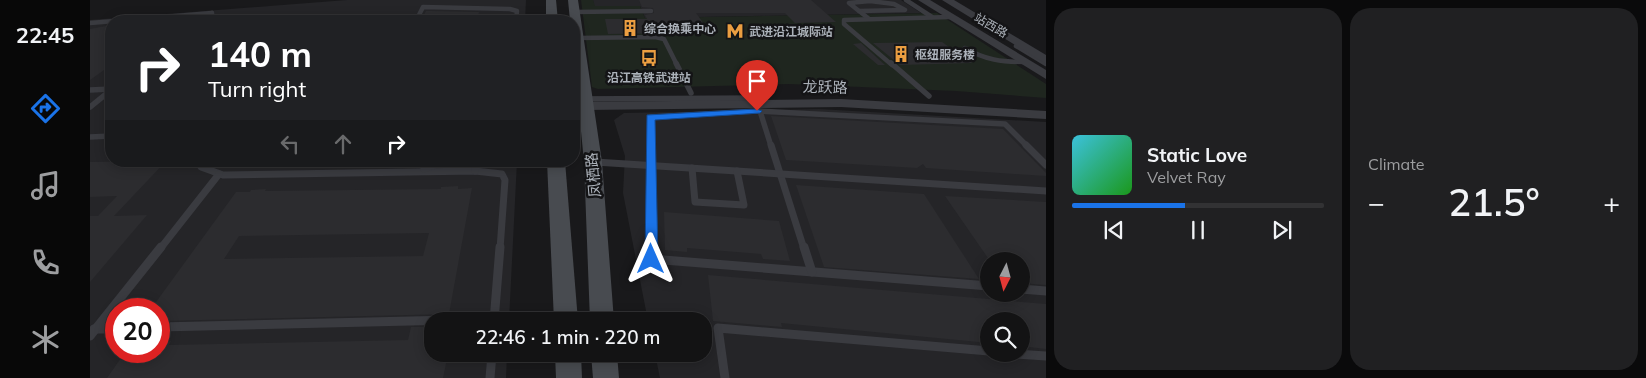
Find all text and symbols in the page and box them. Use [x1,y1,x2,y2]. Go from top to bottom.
street label: 站西路 [972,10,1010,40]
building icon: 综合换乘中心 [620,18,640,38]
text: 22:45 [16,21,74,49]
place label: 综合换乘中心 [644,21,716,36]
metro station icon: 武进沿江城际站 [725,21,745,41]
place label: 武进沿江城际站 [749,24,833,39]
text: 140 m [208,32,312,76]
icon: right [125,35,190,100]
building icon: 枢纽服务楼 [891,44,911,64]
place label: 枢纽服务楼 [915,47,975,62]
bus stop icon: 沿江高铁武进站 [639,48,659,68]
pin [736,60,778,111]
icon: arrive [743,67,771,95]
place label: 沿江高铁武进站 [607,70,691,85]
text: Turn right [208,75,306,103]
street label: 龙跃路 [802,77,848,97]
icon: directions [28,91,63,126]
icon: left [276,130,304,158]
icon: ahead [329,130,357,158]
icon: right [382,130,410,158]
text: Static Love [1147,143,1247,167]
street label: 凤栖路 [582,152,604,198]
text: Climate [1368,154,1424,174]
text: Velvet Ray [1147,167,1226,187]
icon: music [28,168,63,203]
text: 21.5° [1448,178,1540,226]
text: − [1368,185,1385,220]
text: + [1603,185,1620,220]
icon: previous [1100,216,1128,244]
icon: pause [1184,216,1212,244]
icon: next [1268,216,1296,244]
position arrow [624,232,676,284]
icon: phone [28,245,63,280]
north arrow [980,252,1030,302]
map controls [980,252,1030,362]
speed limit sign: 20 [105,298,170,363]
button: search [980,312,1030,362]
icon: climate [28,322,63,357]
text: 22:46 · 1 min · 220 m [475,325,661,349]

